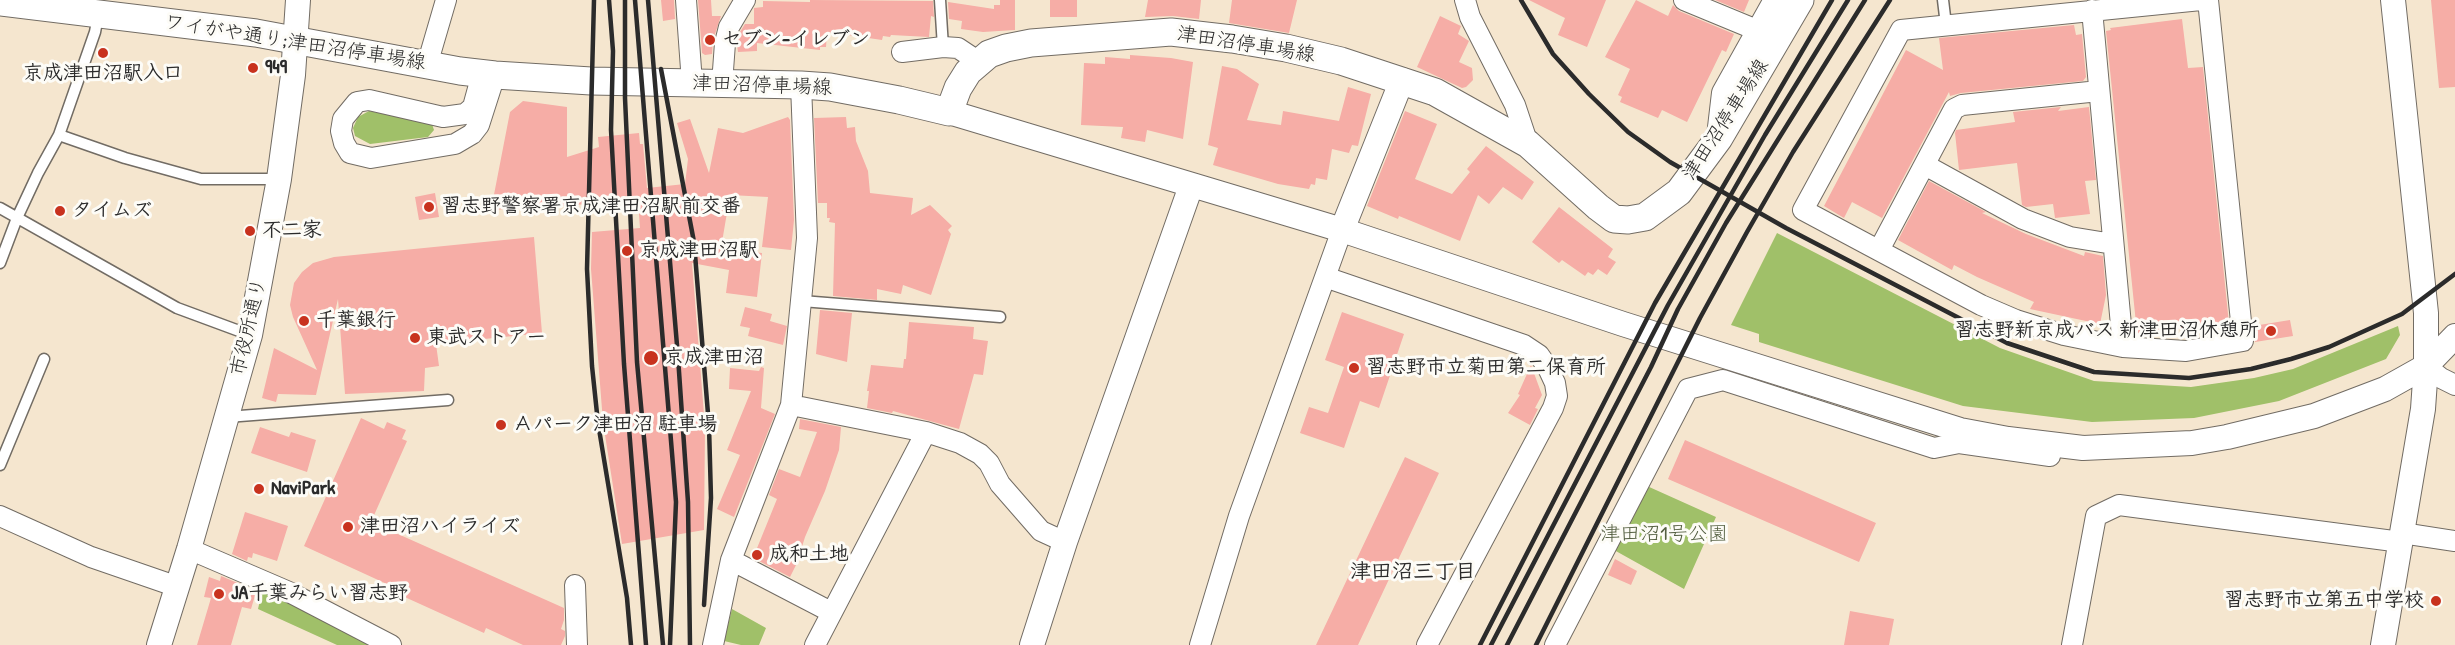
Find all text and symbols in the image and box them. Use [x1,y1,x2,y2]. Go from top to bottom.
street label: ワイがや通り;津田沼停車場線 [162,10,428,76]
street label: 津田沼停車場線 [1175,22,1317,68]
place label: セブン-イレブン [722,28,870,52]
marker: セブン-イレブン [703,33,717,47]
marker: 京成津田沼駅入口 [96,46,110,60]
street label: 津田沼停車場線 [1678,55,1774,185]
place label: 949 [265,56,287,80]
marker: 949 [246,61,260,75]
place label: 京成津田沼駅入口 [23,62,183,86]
street label: 津田沼停車場線 [692,72,832,100]
place label: 習志野警察署京成津田沼駅前交番 [441,195,741,219]
place label: タイムズ [72,199,152,223]
marker: 習志野警察署京成津田沼駅前交番 [422,200,436,214]
marker: タイムズ [53,204,67,218]
place label: 不二家 [262,219,322,243]
marker: 不二家 [243,224,257,238]
place label: 京成津田沼駅 [639,239,759,263]
marker: 京成津田沼駅 [620,244,634,258]
street label: 市役所通り [226,276,272,378]
place label: 千葉銀行 [316,309,396,333]
marker: 千葉銀行 [297,314,311,328]
place label: 習志野新京成バス 新津田沼休憩所 [1954,319,2259,343]
marker: 習志野新京成バス 新津田沼休憩所 [2264,324,2278,338]
place label: 東武ストアー [427,326,546,350]
marker: 東武ストアー [408,331,422,345]
place label: 京成津田沼 [664,346,764,370]
marker: 京成津田沼 [642,349,660,367]
place label: 習志野市立菊田第二保育所 [1366,356,1606,380]
marker: 習志野市立菊田第二保育所 [1347,361,1361,375]
place label: Ａパーク津田沼 駐車場 [513,413,718,437]
marker: Ａパーク津田沼 駐車場 [494,418,508,432]
place label: NaviPark [271,477,335,501]
marker: NaviPark [252,482,266,496]
place label: 津田沼ハイライズ [360,515,520,539]
marker: 津田沼ハイライズ [341,520,355,534]
park label: 津田沼1号公園 [1600,523,1728,547]
place label: 成和土地 [769,543,849,567]
marker: 成和土地 [750,548,764,562]
district label: 津田沼三丁目 [1350,559,1476,585]
place label: JA千葉みらい習志野 [231,582,408,606]
marker: JA千葉みらい習志野 [212,587,226,601]
place label: 習志野市立第五中学校 [2224,589,2424,613]
marker: 習志野市立第五中学校 [2429,594,2443,608]

